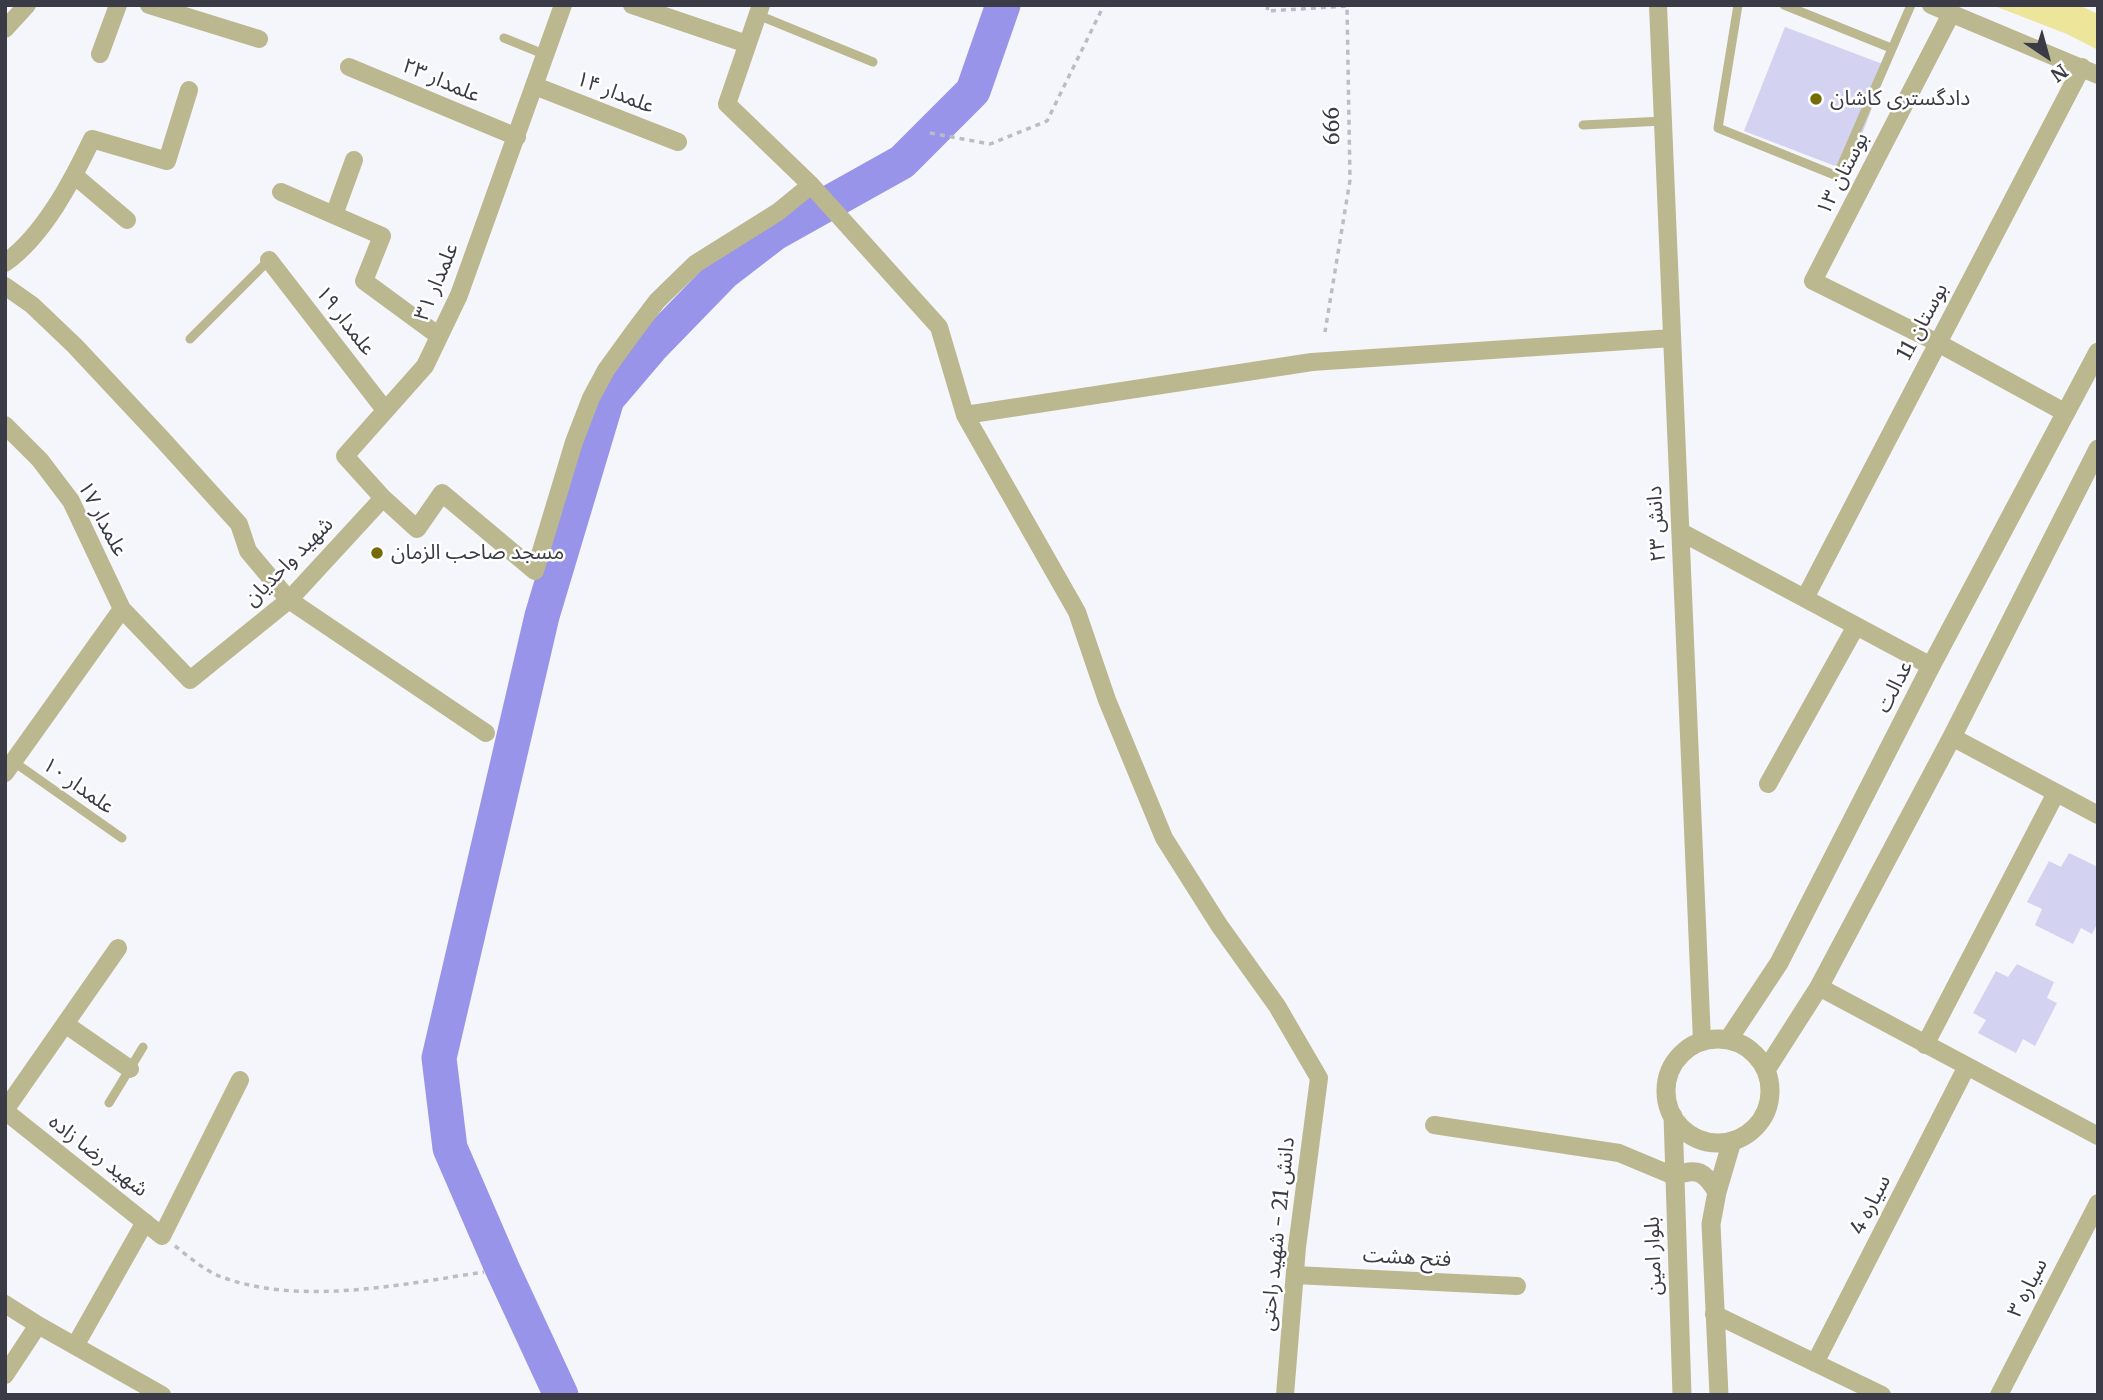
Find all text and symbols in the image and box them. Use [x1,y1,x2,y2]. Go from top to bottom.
north arrow [2012,21,2082,91]
street label: علمدار ۲۳ [398,53,484,109]
text: N [2046,59,2072,87]
street label: علمدار ۱۴ [572,67,658,119]
place label: دادگستری کاشان [1830,86,1970,112]
marker: دادگستری کاشان [1808,91,1824,107]
street label: 666 [1320,107,1346,145]
street label: بوستان ۱۳ [1811,128,1875,220]
street label: علمدار ۳۱ [409,239,465,325]
street label: بوستان 11 [1892,279,1954,365]
street label: علمدار ۱۹ [310,281,380,361]
street label: علمدار ۱۷ [72,477,132,561]
street label: دانش ۲۳ [1642,485,1672,563]
street label: شهید واحدیان [239,512,339,612]
place label: مسجد صاحب الزمان [391,540,564,566]
marker: مسجد صاحب الزمان [369,545,385,561]
street label: عدالت [1871,657,1919,717]
street label: علمدار ۱۰ [37,752,119,820]
street label: شهید رضا زاده [43,1109,153,1203]
street label: دانش 21 - شهید راحتی [1255,1136,1301,1332]
street label: سیاره 4 [1845,1171,1897,1239]
street label: بلوار امین [1640,1216,1668,1296]
street label: فتح هشت [1362,1243,1452,1273]
street label: سیاره ۳ [2003,1254,2053,1322]

